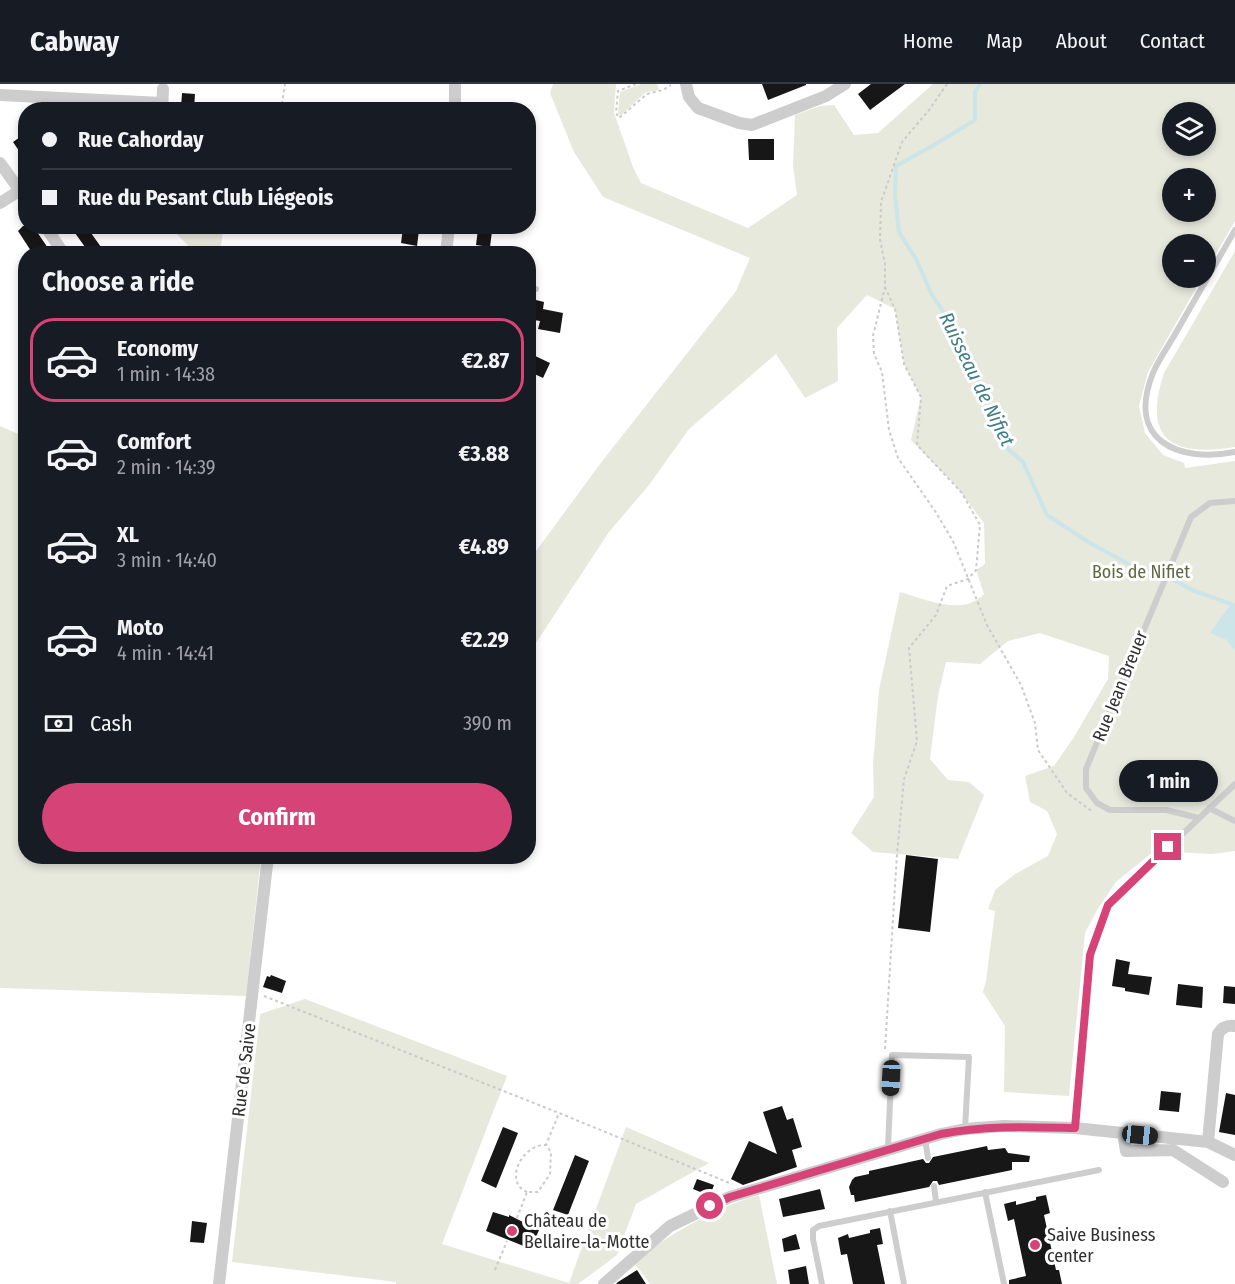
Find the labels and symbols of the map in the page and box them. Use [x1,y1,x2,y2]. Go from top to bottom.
water label: Ruisseau de Nifiet [934,308,1020,450]
park label: Bois de Nifiet [1092,561,1190,583]
street label: Rue Jean Breuer [1088,627,1152,745]
callout: 1 min [1118,760,1218,802]
route end [1154,833,1181,860]
street label: Rue de Saive [227,1022,261,1118]
car [881,1060,901,1096]
car [1121,1124,1159,1146]
route start [696,1192,723,1219]
place label: Château de Bellaire-la-Motte [524,1210,650,1253]
marker: Château de Bellaire-la-Motte [505,1224,519,1238]
place label: Saive Business center [1047,1224,1156,1267]
marker: Saive Business center [1028,1238,1042,1252]

